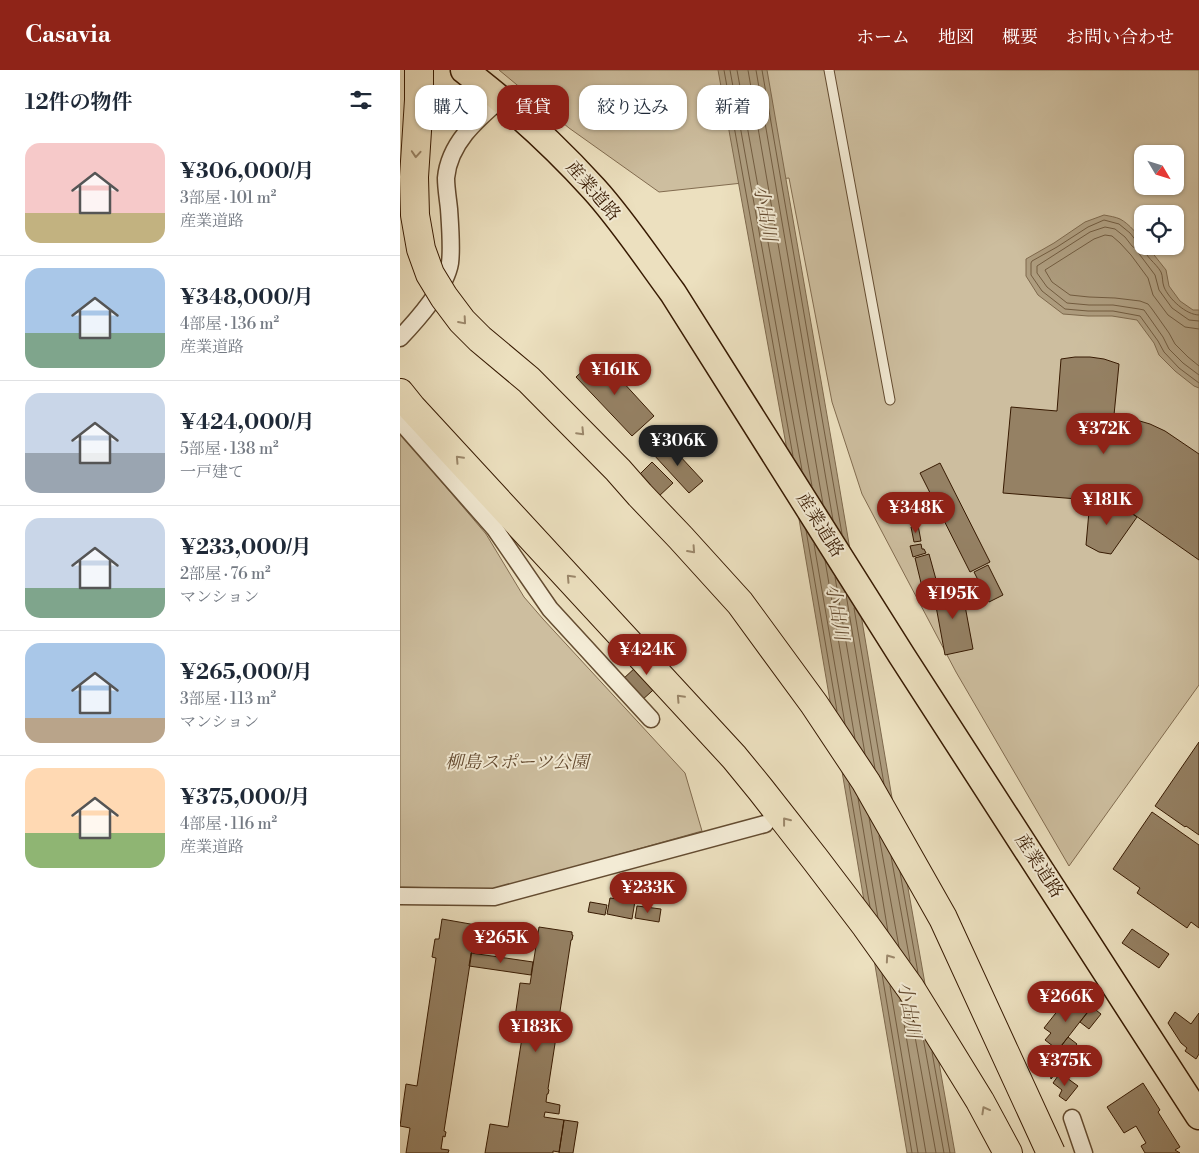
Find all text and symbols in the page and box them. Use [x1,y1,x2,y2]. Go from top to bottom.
text: Casavia [25,20,111,50]
text: ホーム [856,26,910,49]
text: 地図 [938,26,974,49]
text: 概要 [1002,26,1038,49]
text: お問い合わせ [1066,26,1174,49]
chip: 購入 [415,85,487,130]
chip: 賃貸 [497,85,569,130]
chip: 絞り込み [579,85,687,130]
chip: 新着 [697,85,769,130]
icon: filters [347,86,375,114]
text: 12件の物件 [25,90,133,116]
north arrow [1134,145,1184,195]
map controls [1134,145,1184,255]
one-way arrow [410,150,421,158]
street label: 産業道路 [561,156,625,226]
text: ¥306,000/月 [180,159,314,185]
icon: home [65,163,125,223]
water label: 小出川 [748,183,782,245]
text: 3部屋 · 101 m² [180,188,276,208]
button: locate [1134,205,1184,255]
text: 産業道路 [180,211,244,231]
text: ¥348,000/月 [180,285,314,311]
icon: home [65,288,125,348]
text: 4部屋 · 136 m² [180,314,279,334]
one-way arrow [457,316,466,325]
text: 産業道路 [180,337,244,357]
pin: ¥161K [580,354,650,396]
text: ¥161K [590,360,640,380]
text: ¥424,000/月 [180,410,315,436]
pin: ¥372K [1069,412,1139,455]
icon: home [65,413,125,473]
text: ¥372K [1077,419,1131,439]
pin: ¥306K [643,424,713,467]
one-way arrow [575,427,584,436]
text: ¥306K [650,431,706,451]
text: 5部屋 · 138 m² [180,439,279,459]
one-way arrow [456,455,465,464]
text: 一戸建て [180,462,244,482]
pin: ¥181K [1072,484,1142,526]
street label: 産業道路 [791,488,849,562]
text: ¥181K [1082,490,1132,510]
pin: ¥348K [881,492,951,534]
text: ¥348K [888,498,944,518]
text: ¥233,000/月 [180,535,312,561]
icon: home [65,538,125,598]
one-way arrow [687,545,696,554]
text: 2部屋 · 76 m² [180,564,271,584]
one-way arrow [567,574,576,583]
pin: ¥195K [918,578,988,620]
water label: 小出川 [820,582,854,644]
text: ¥195K [927,584,979,604]
text: マンション [180,587,259,607]
pin: ¥424K [612,634,682,676]
text: ¥424K [619,640,675,660]
text: ¥265,000/月 [180,660,313,686]
icon: home [65,663,125,723]
text: 3部屋 · 113 m² [180,689,276,709]
one-way arrow [676,694,685,703]
text: マンション [180,712,259,732]
park label: 柳島スポーツ公園 [445,751,592,774]
text: ¥375,000/月 [180,785,310,811]
icon: home [65,788,125,848]
text: 4部屋 · 116 m² [180,814,277,834]
one-way arrow [783,818,791,827]
street label: 産業道路 [1010,830,1068,902]
text: 産業道路 [180,837,244,857]
pin: ¥233K [613,872,683,914]
text: ¥233K [621,878,675,898]
pin: ¥265K [466,922,536,964]
text: ¥265K [473,928,529,948]
one-way arrow [886,954,895,964]
water label: 小出川 [892,980,926,1042]
pin: ¥266K [1031,980,1101,1023]
text: ¥266K [1038,987,1094,1007]
pin: ¥183K [501,1010,571,1053]
text: ¥183K [510,1017,562,1037]
pin: ¥375K [1030,1044,1100,1087]
text: ¥375K [1038,1051,1092,1071]
one-way arrow [981,1107,991,1116]

